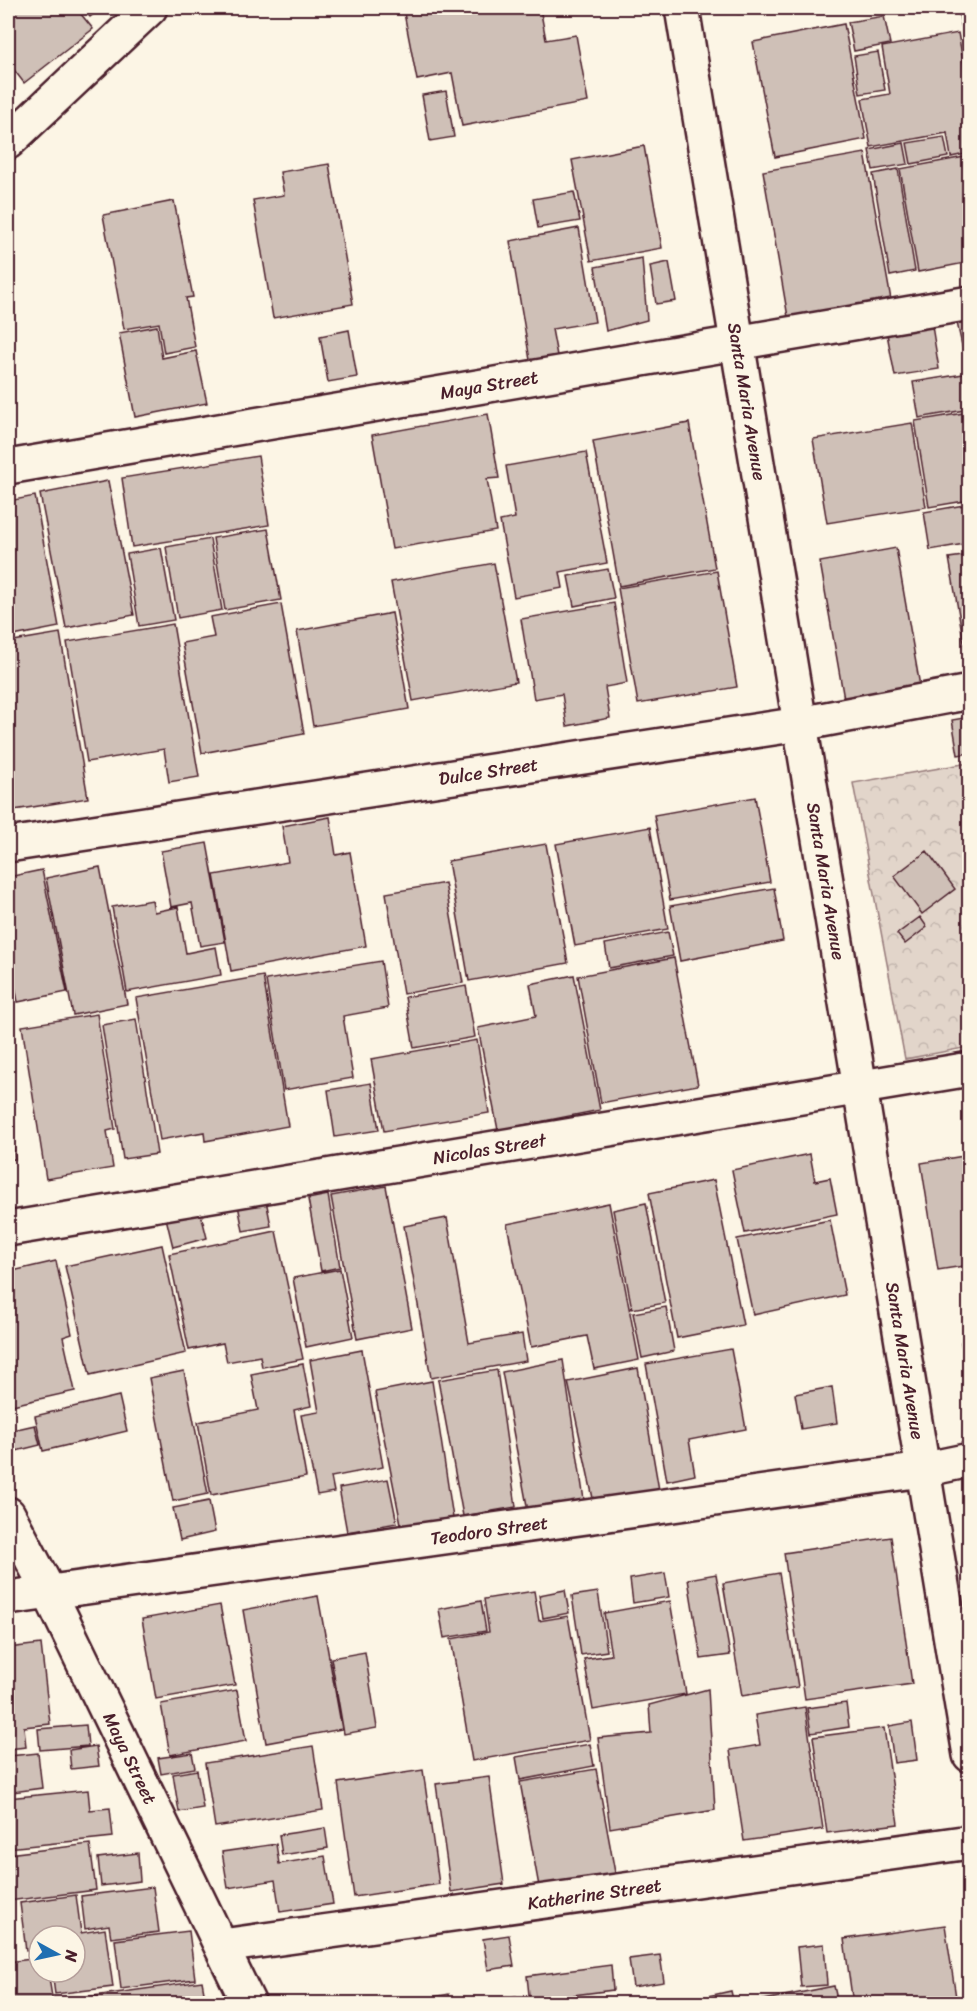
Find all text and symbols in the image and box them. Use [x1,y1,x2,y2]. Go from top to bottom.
street label: Santa Maria Avenue [718,320,776,483]
street label: Maya Street [437,361,541,409]
street label: Dulce Street [436,748,541,795]
street label: Santa Maria Avenue [797,800,855,963]
street label: Nicolas Street [430,1124,549,1174]
street label: Santa Maria Avenue [876,1279,934,1442]
street label: Teodoro Street [429,1507,550,1555]
street label: Maya Street [94,1707,166,1810]
street label: Katherine Street [525,1869,664,1919]
north arrow [27,1924,87,1984]
text: N [56,1948,87,1964]

